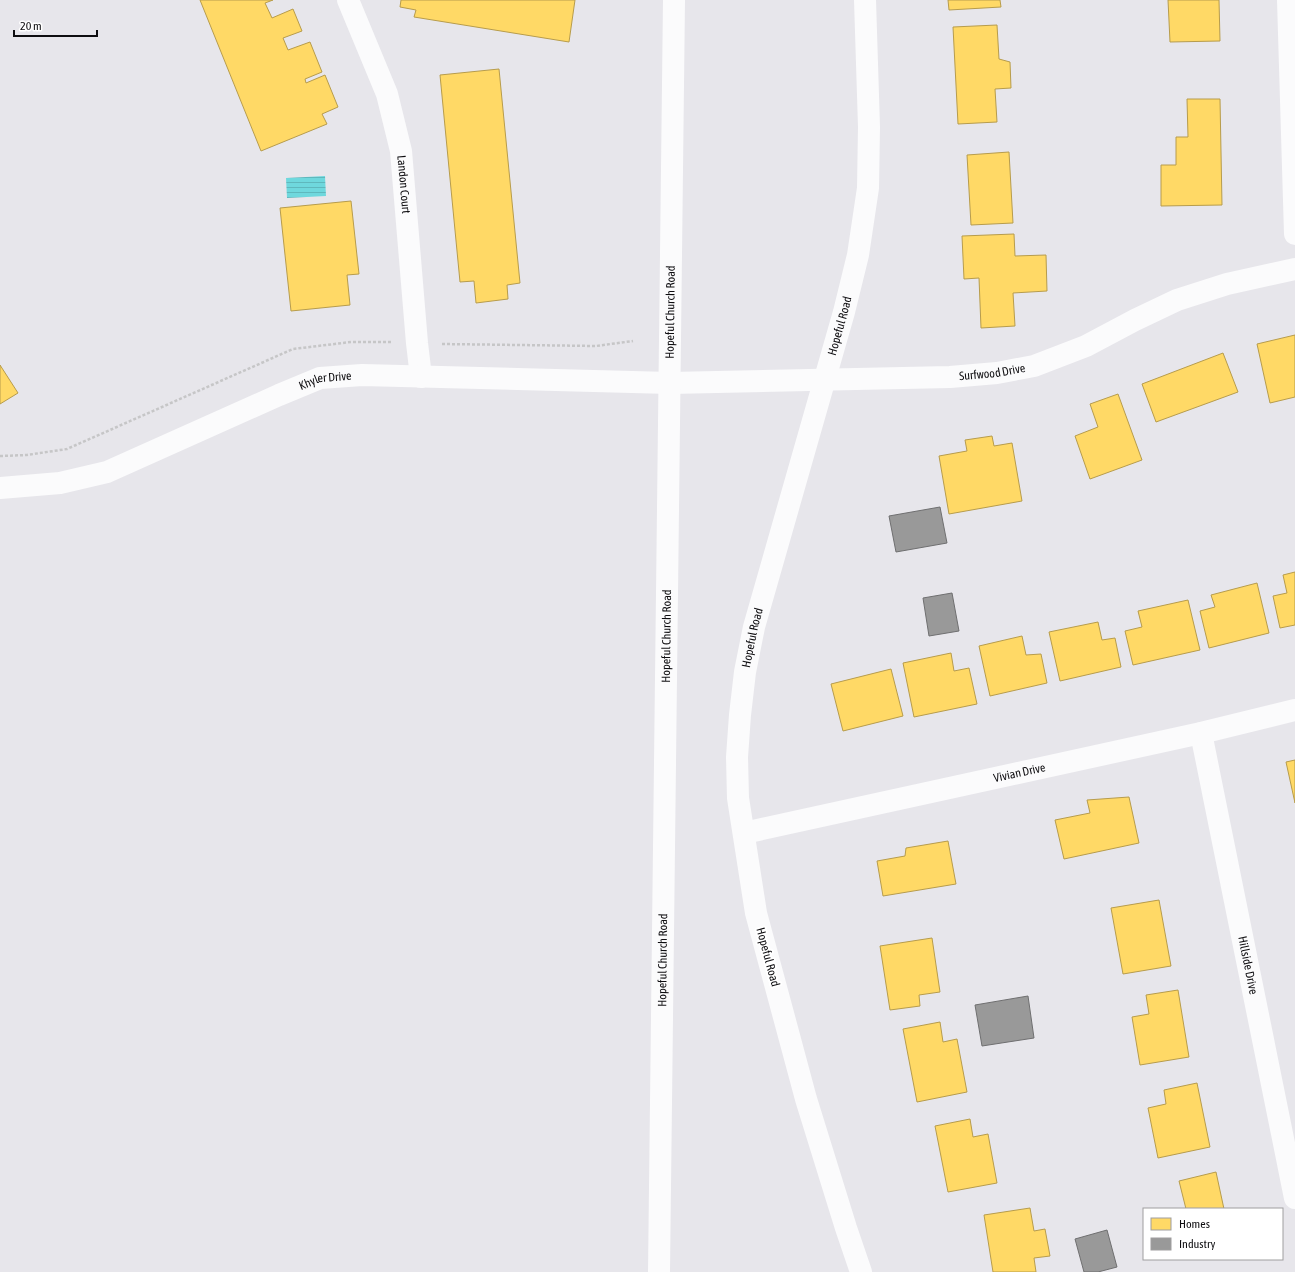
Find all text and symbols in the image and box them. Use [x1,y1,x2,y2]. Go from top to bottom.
scale bar [14,12,97,38]
text: 20 m [20,19,42,33]
street label: Landon Court [394,155,413,215]
street label: Hopeful Church Road [663,265,678,359]
street label: Hopeful Road [825,295,855,357]
street label: Surfwood Drive [958,361,1026,383]
street label: Khyler Drive [297,369,352,393]
street label: Hopeful Church Road [659,589,674,683]
street label: Hopeful Road [739,606,766,669]
street label: Vivian Drive [992,760,1047,785]
street label: Hopeful Church Road [655,913,670,1007]
street label: Hopeful Road [753,926,783,988]
street label: Hillside Drive [1235,935,1261,996]
legend [1143,1208,1283,1260]
text: Homes [1179,1217,1210,1231]
text: Industry [1179,1237,1216,1251]

